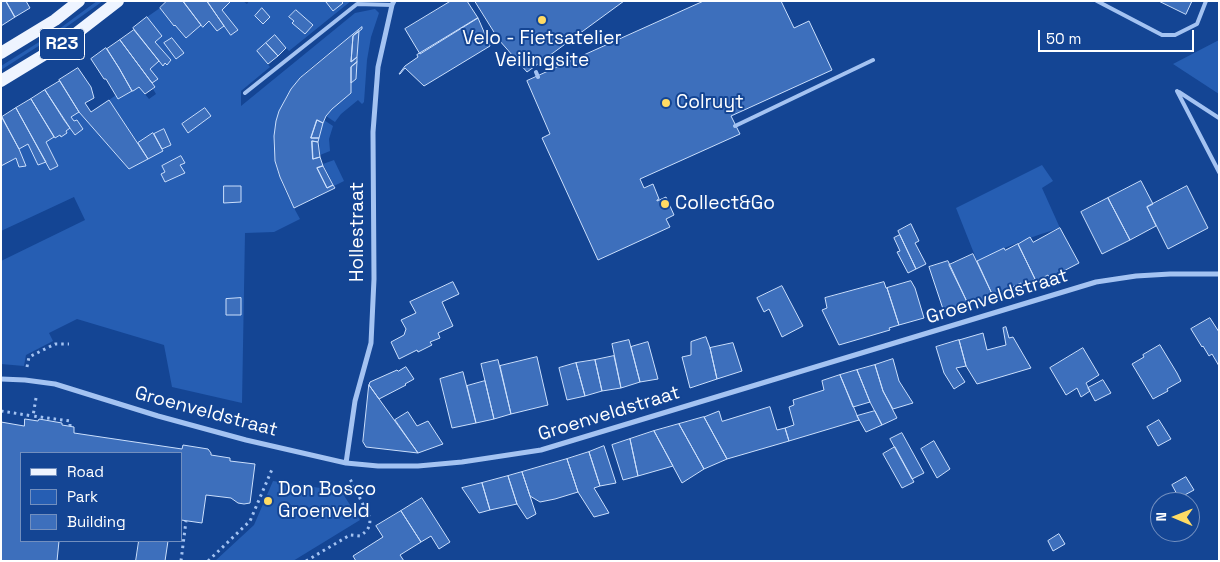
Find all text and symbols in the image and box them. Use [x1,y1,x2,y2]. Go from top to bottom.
marker: Velo - Fietsatelier Veilingsite [536,14,548,26]
scale bar [1040,20,1196,52]
place label: Velo - Fietsatelier Veilingsite [462,28,622,72]
road number: R23 [40,29,84,60]
text: 50 m [1046,29,1081,48]
place label: Colruyt [676,92,744,114]
marker: Colruyt [660,97,672,109]
street label: Hollestraat [347,182,369,282]
place label: Collect&Go [675,193,775,215]
marker: Collect&Go [659,198,671,210]
street label: Groenveldstraat [923,265,1071,329]
street label: Groenveldstraat [132,382,280,442]
street label: Groenveldstraat [535,382,683,446]
legend [20,452,182,542]
text: Road [67,462,104,481]
place label: Don Bosco Groenveld [278,479,376,523]
text: Park [67,487,98,506]
north arrow [1150,492,1200,542]
marker: Don Bosco Groenveld [262,495,274,507]
text: Building [67,512,126,531]
text: N [1152,512,1170,522]

